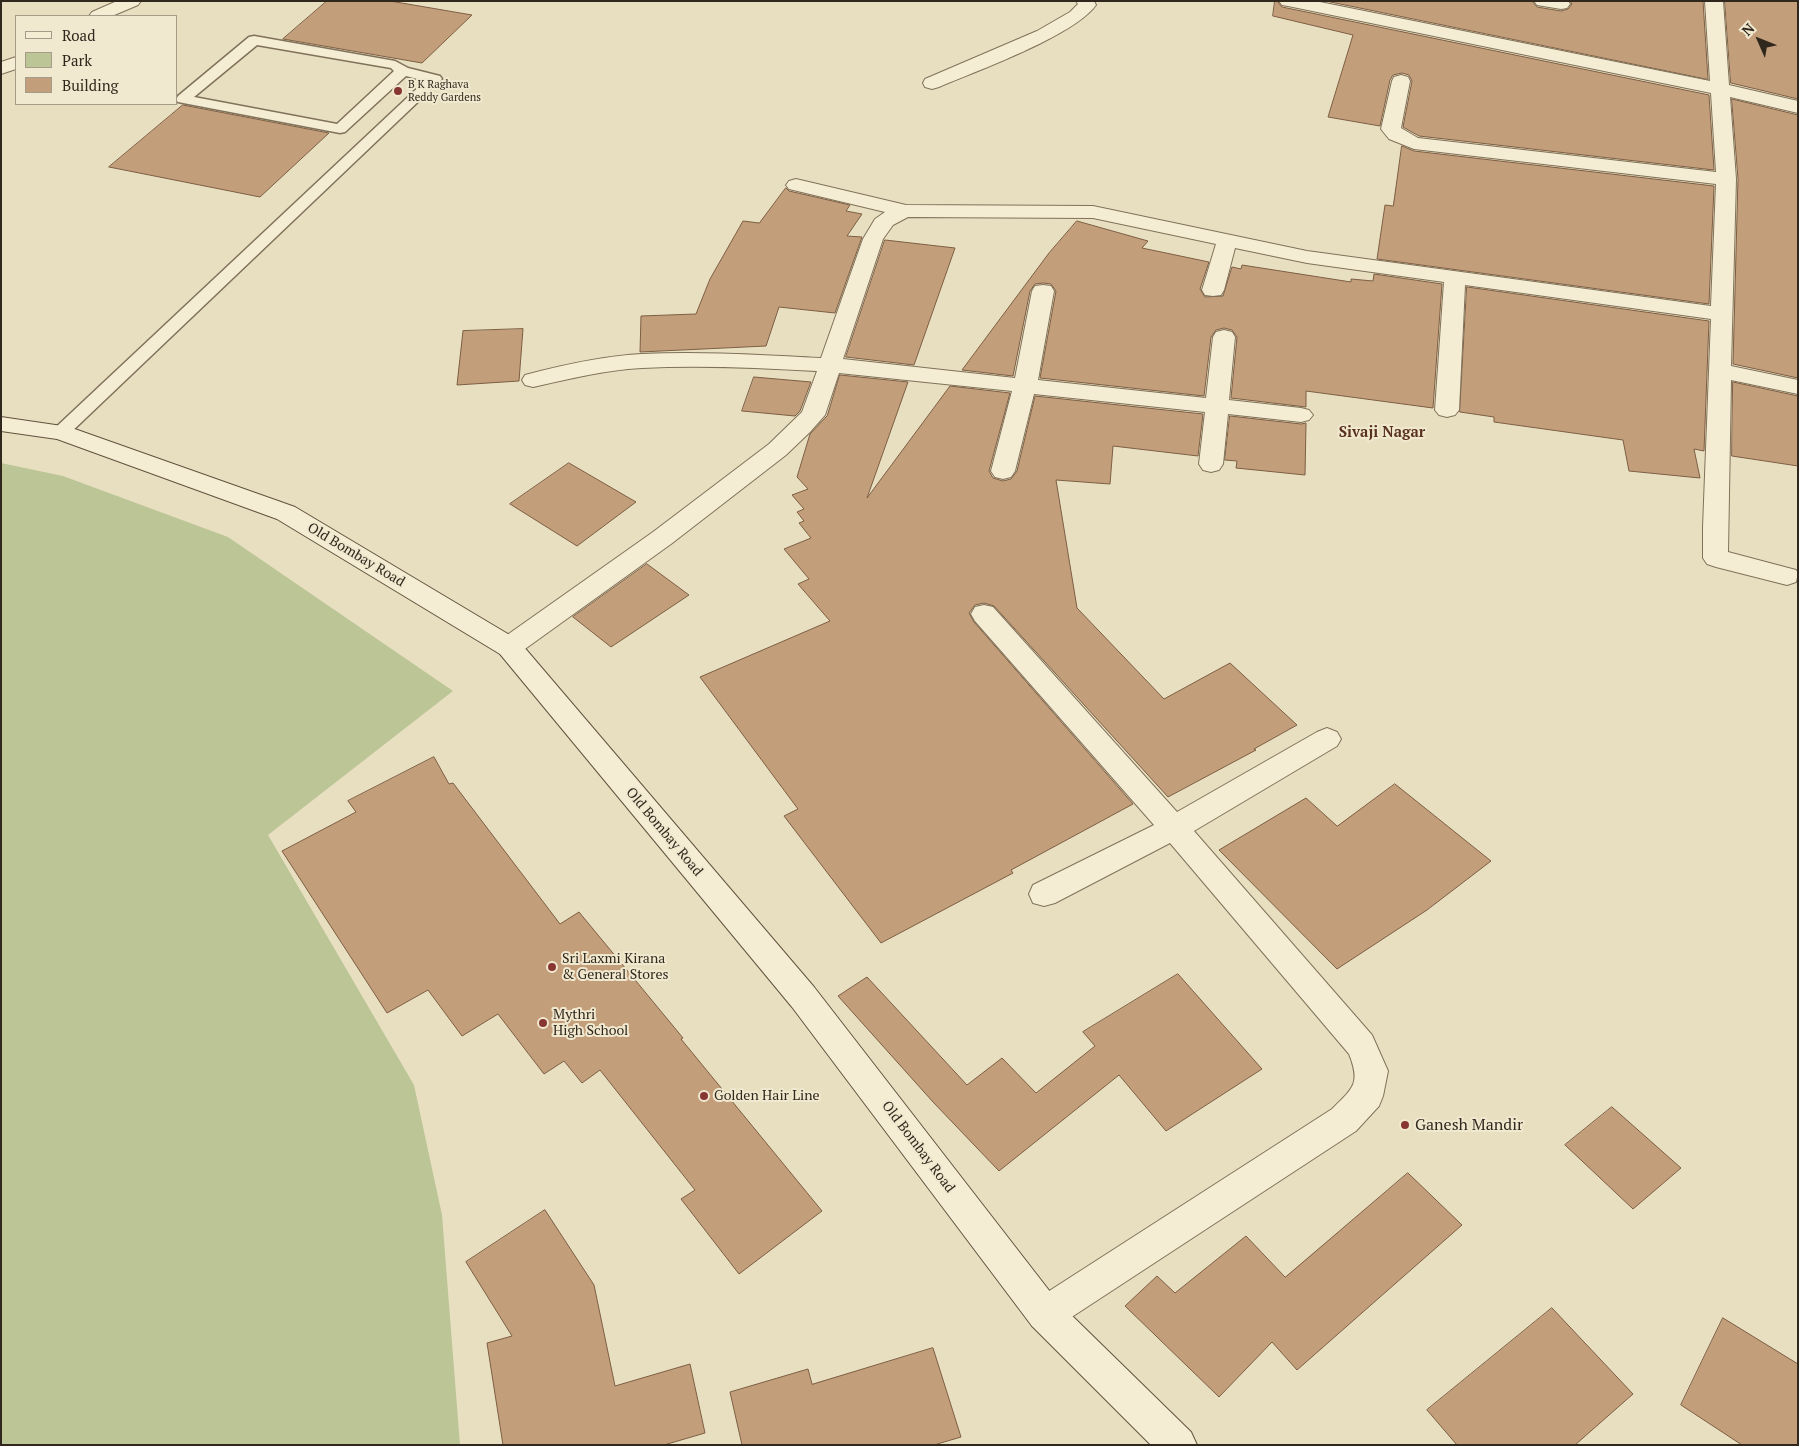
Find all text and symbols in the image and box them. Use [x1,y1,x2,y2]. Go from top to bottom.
legend [15,15,178,105]
north arrow [1734,15,1784,65]
text: N [1737,19,1758,40]
text: Road [62,25,95,45]
text: Park [62,50,92,70]
text: Building [62,75,119,95]
place label: B K Raghava Reddy Gardens [408,78,481,104]
marker: B K Raghava Reddy Gardens [392,85,404,97]
district label: Sivaji Nagar [1339,424,1425,442]
street label: Old Bombay Road [304,519,408,591]
street label: Old Bombay Road [622,784,706,880]
place label: Sri Laxmi Kirana & General Stores [562,951,669,984]
marker: Sri Laxmi Kirana & General Stores [546,961,558,973]
place label: Mythri High School [553,1007,628,1040]
marker: Mythri High School [537,1017,549,1029]
place label: Golden Hair Line [714,1088,820,1104]
marker: Golden Hair Line [698,1090,710,1102]
street label: Old Bombay Road [878,1098,958,1196]
place label: Ganesh Mandir [1415,1115,1523,1135]
marker: Ganesh Mandir [1399,1119,1411,1131]

